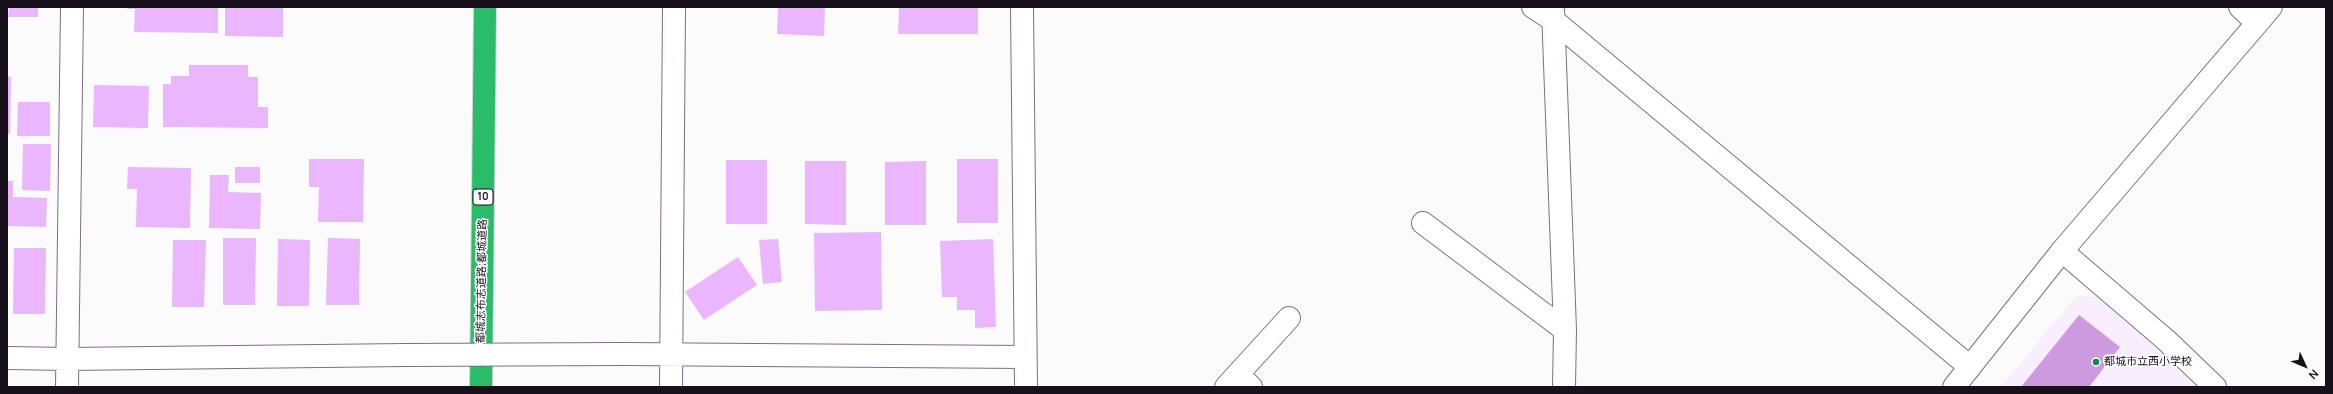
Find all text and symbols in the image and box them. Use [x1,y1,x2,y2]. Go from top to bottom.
road number: 10 [473,189,493,205]
street label: 都城志布志道路;都城道路 [474,219,490,343]
north arrow [2285,346,2325,386]
place label: 都城市立西小学校 [2104,355,2192,369]
marker: 都城市立西小学校 [2091,357,2101,367]
text: N [2306,367,2322,383]

